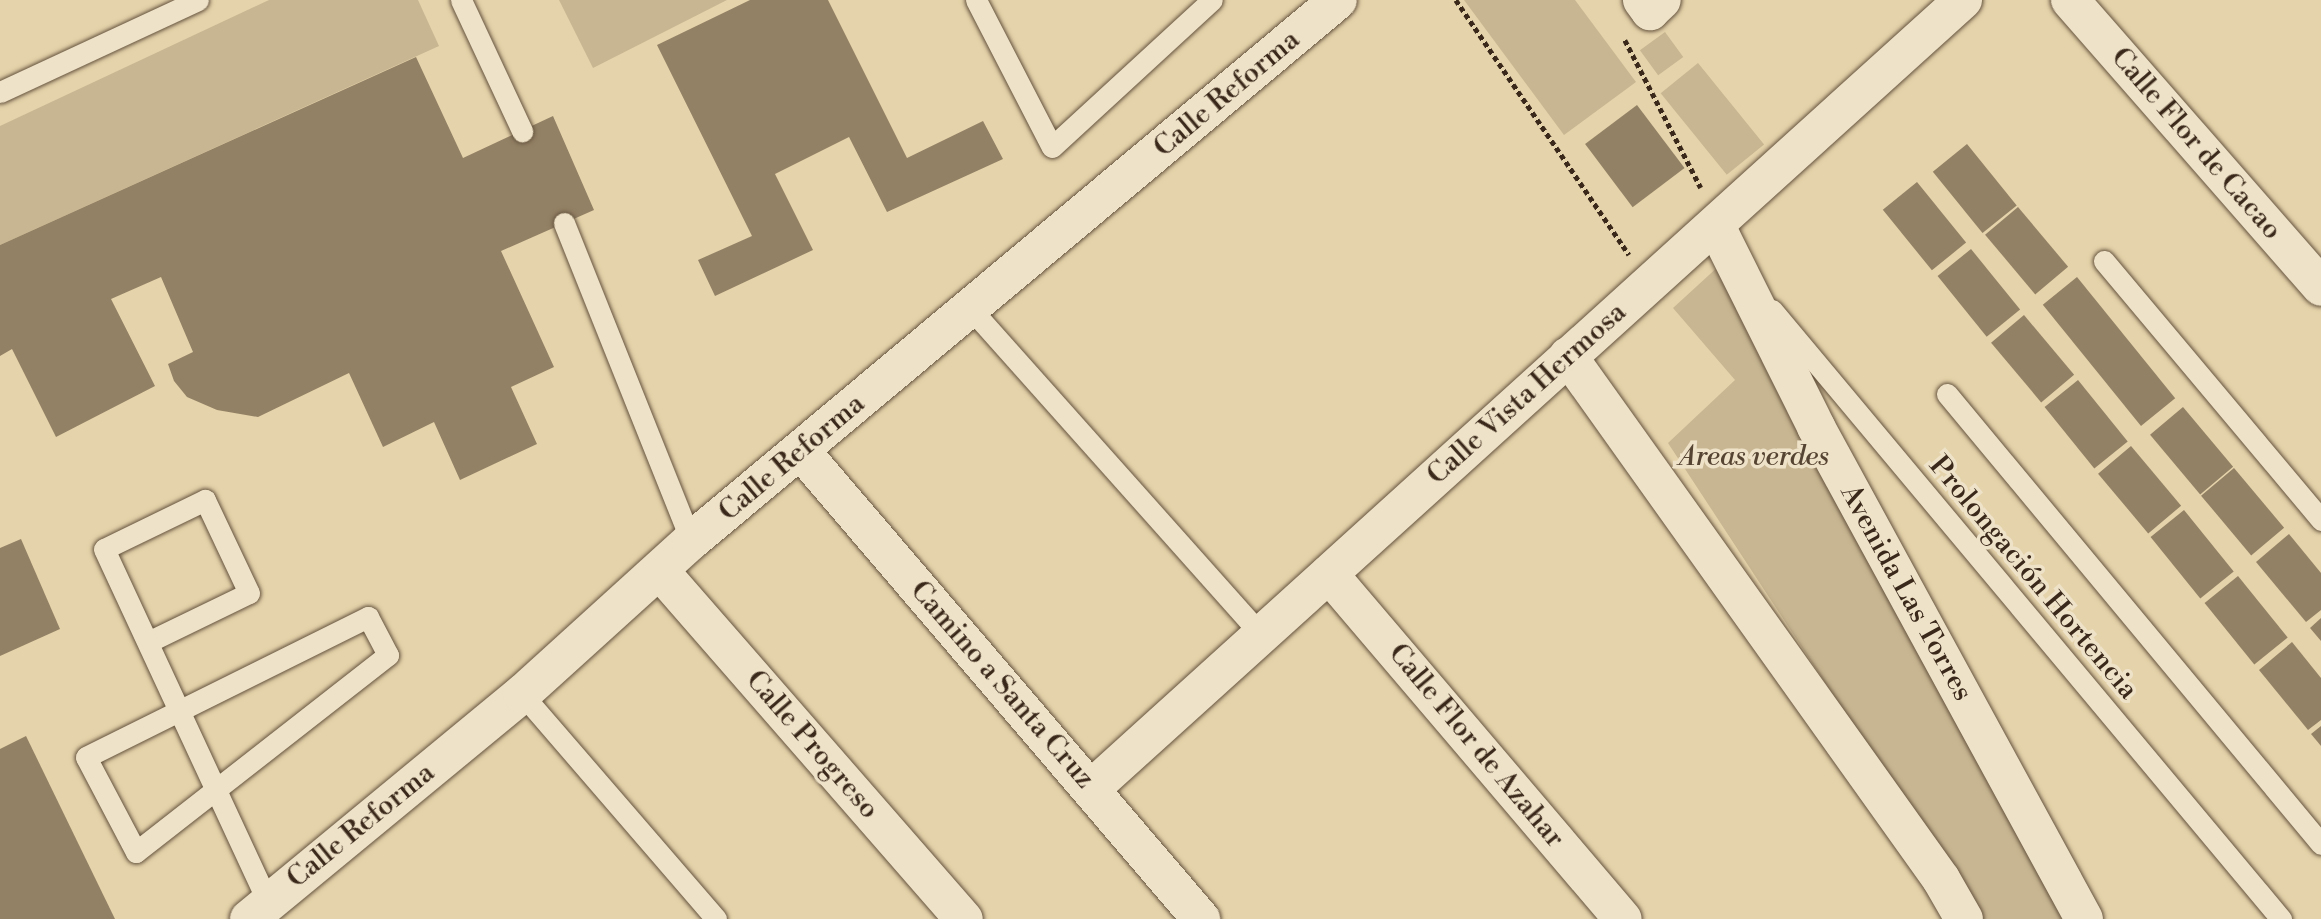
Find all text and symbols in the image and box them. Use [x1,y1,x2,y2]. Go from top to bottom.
street label: Calle Reforma [1147,23,1307,165]
street label: Calle Flor de Cacao [2103,41,2289,247]
street label: Calle Vista Hermosa [1421,296,1633,492]
street label: Calle Reforma [712,387,872,529]
park label: Areas verdes [1679,440,1829,474]
street label: Prolongación Hortencia [1922,450,2144,706]
street label: Avenida Las Torres [1833,479,1979,707]
street label: Camino a Santa Cruz [903,574,1101,796]
street label: Calle Flor de Azahar [1381,637,1571,855]
street label: Calle Progreso [738,664,886,826]
street label: Calle Reforma [281,756,441,896]

